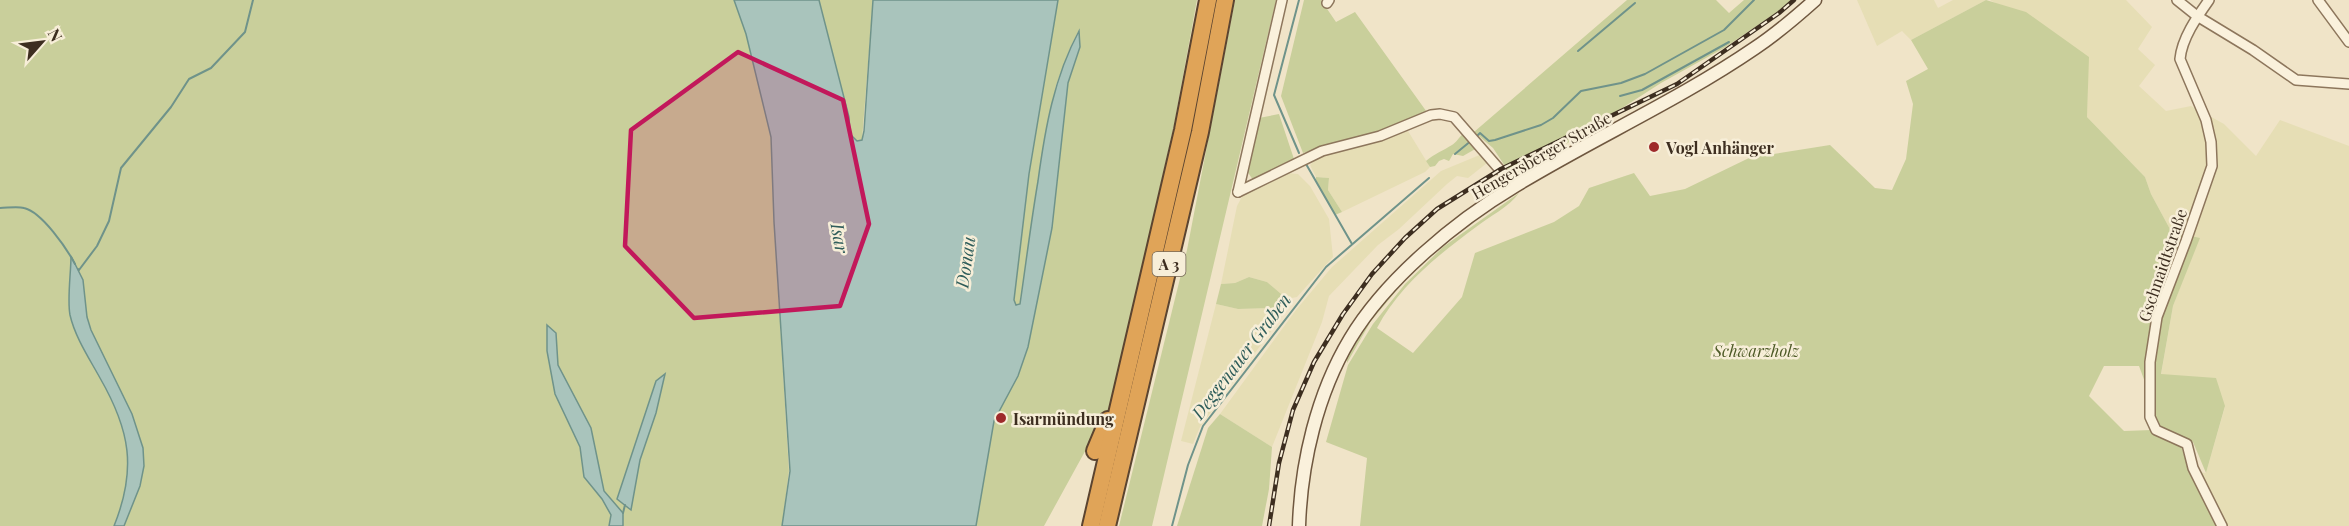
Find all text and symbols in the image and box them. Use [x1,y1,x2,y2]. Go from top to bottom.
north arrow [12,12,72,72]
text: N [44,25,68,45]
street label: Hengersberger Straße [1467,106,1615,204]
place label: Vogl Anhänger [1665,137,1774,158]
marker: Vogl Anhänger [1647,140,1661,154]
street label: Gschnaidtstraße [2133,206,2191,324]
water label: Isar [825,220,855,256]
water label: Donau [949,235,980,290]
road number: A 3 [1152,252,1186,276]
water label: Deggenauer Graben [1185,288,1296,424]
park label: Schwarzholz [1712,340,1800,361]
place label: Isarmündung [1013,408,1114,429]
marker: Isarmündung [994,411,1008,425]

